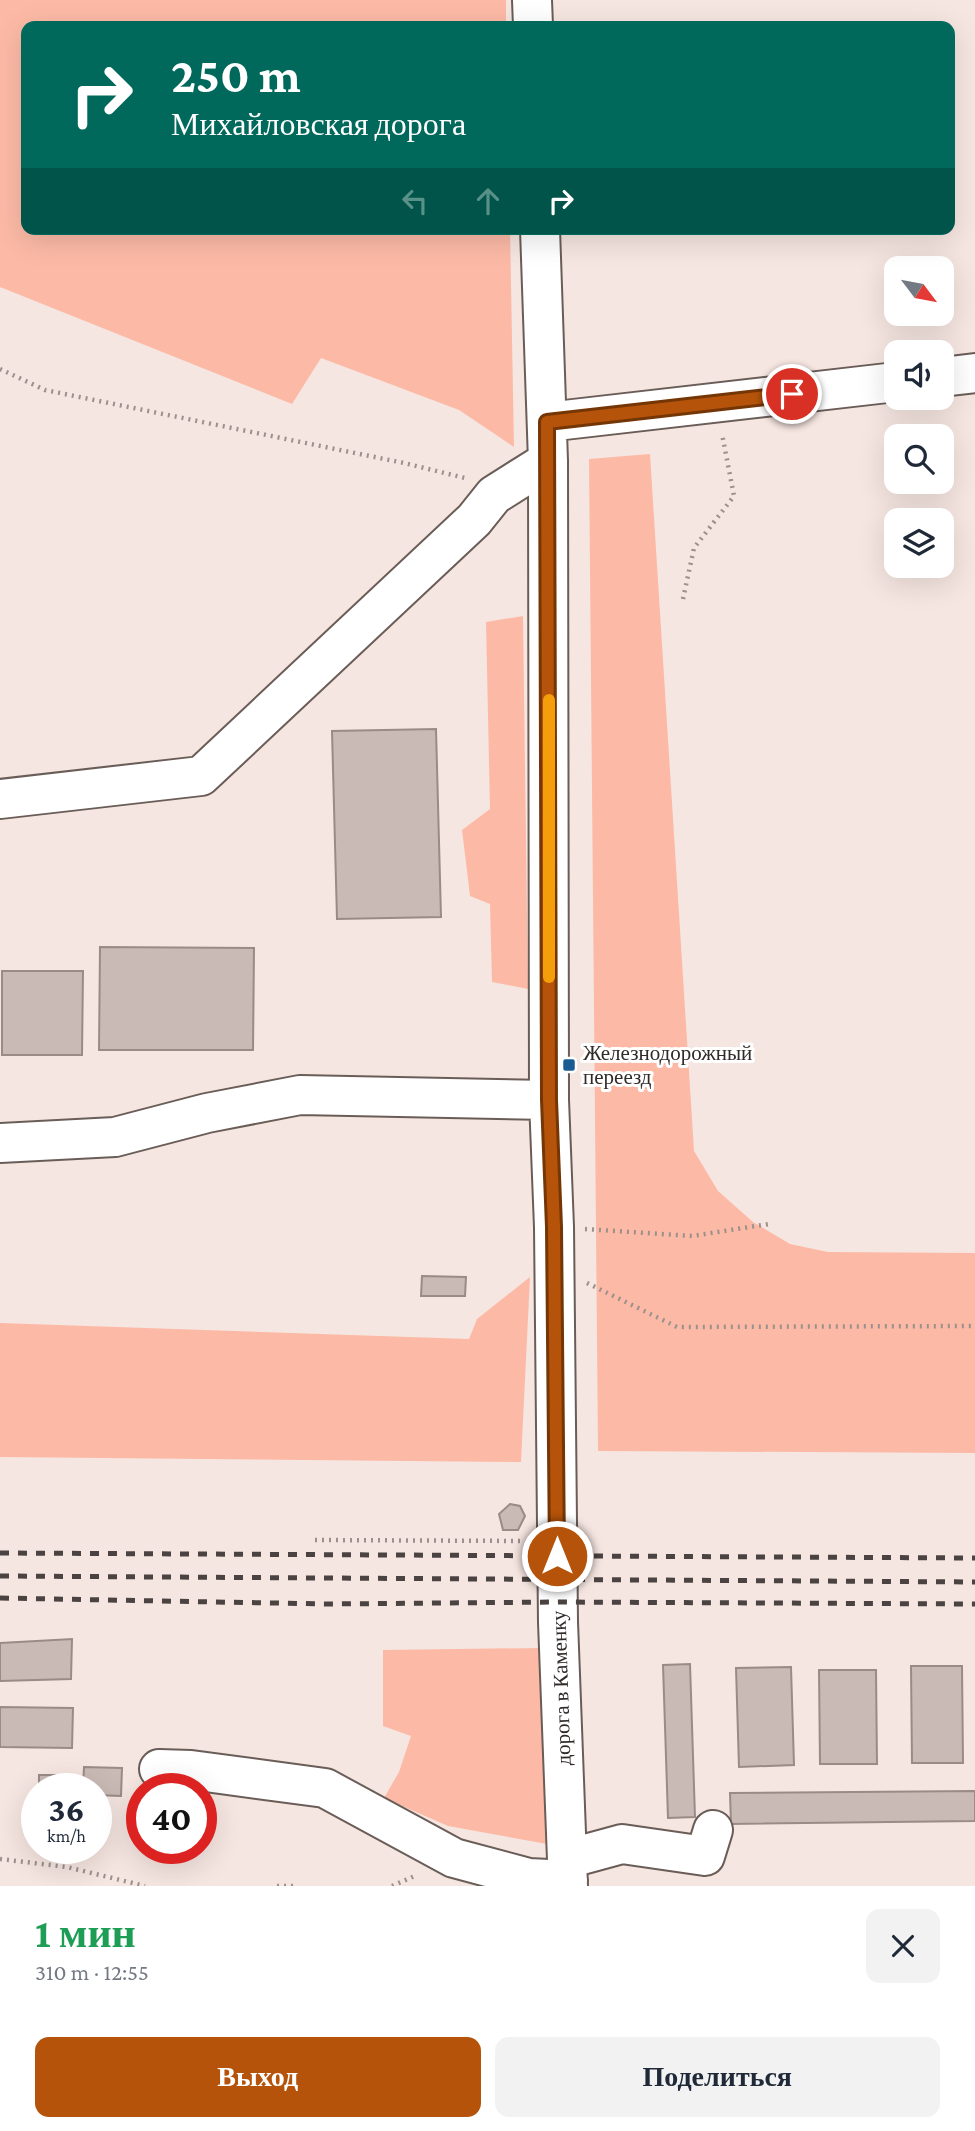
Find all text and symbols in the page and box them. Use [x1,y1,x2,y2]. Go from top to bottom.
text: 250 m [171,48,301,103]
icon: right [56,49,147,140]
text: Михайловская дорога [171,106,466,142]
icon: left [396,182,434,220]
icon: ahead [469,182,507,220]
icon: right [542,182,580,220]
north arrow [884,256,954,326]
map controls [884,256,954,578]
button: sound [884,340,954,410]
pin [762,364,822,424]
icon: arrive [773,375,811,413]
button: search [884,424,954,494]
button: layers [884,508,954,578]
place label: Железнодорожный переезд [583,1041,752,1089]
marker: Железнодорожный переезд [561,1057,577,1073]
position arrow [520,1519,594,1593]
street label: дорога в Каменку [546,1610,576,1766]
speed limit sign: 40 [126,1773,217,1864]
text: 36 [48,1790,85,1829]
text: km/h [47,1826,86,1846]
text: 1 мин [35,1909,136,1956]
button: close [866,1909,940,1983]
text: 310 m · 12:55 [35,1959,149,1985]
button: Выход [35,2037,481,2117]
button: Поделиться [495,2037,940,2117]

